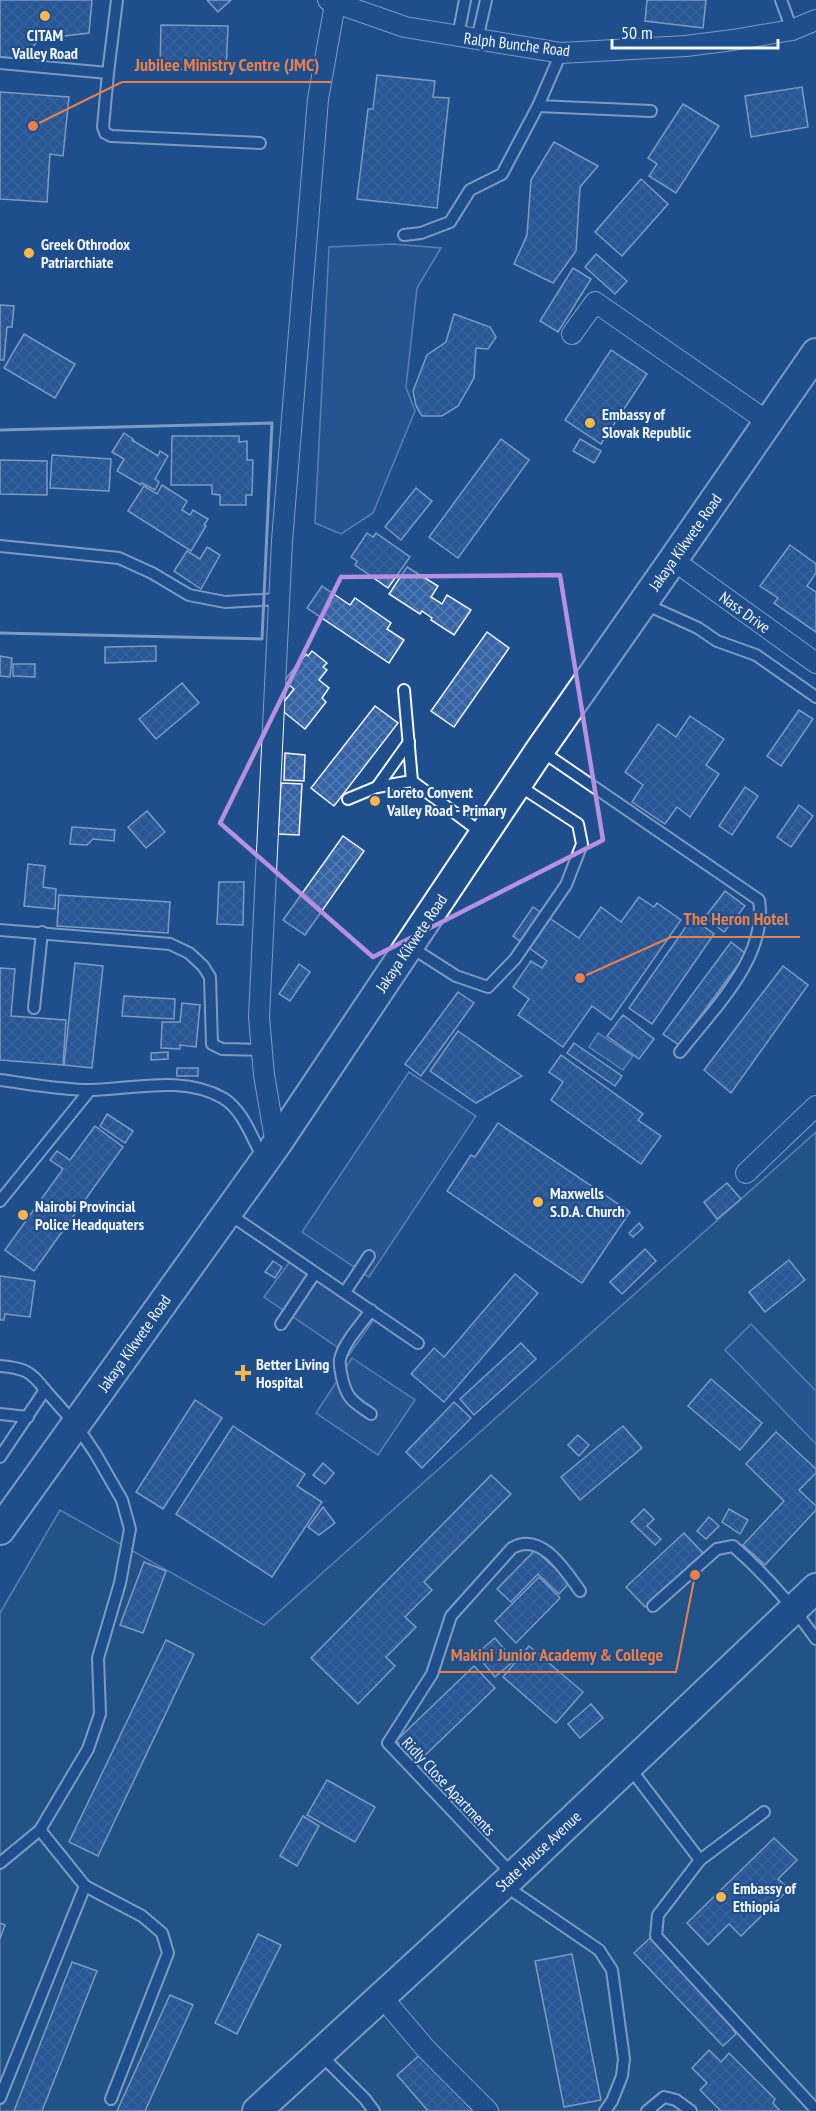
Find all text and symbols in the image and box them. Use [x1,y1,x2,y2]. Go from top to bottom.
marker: CITAM Valley Road [38,9,52,23]
scale bar [612,12,778,50]
text: 50 m [621,21,653,44]
place label: CITAM Valley Road [11,25,78,63]
street label: Ralph Bunche Road [463,28,571,60]
callout: Jubilee Ministry Centre (JMC) [122,46,331,82]
text: Jubilee Ministry Centre (JMC) [134,53,319,76]
place label: Greek Othrodox Patriarchiate [41,234,130,272]
marker: Greek Othrodox Patriarchiate [22,246,36,260]
place label: Embassy of Slovak Republic [602,404,691,442]
marker: Embassy of Slovak Republic [583,416,597,430]
street label: Jakaya Kikwete Road [644,490,726,595]
street label: Nass Drive [716,587,774,637]
place label: Loreto Convent Valley Road - Primary [386,782,507,820]
marker: Loreto Convent Valley Road - Primary [368,794,382,808]
street label: Jakaya Kikwete Road [370,890,451,997]
callout: The Heron Hotel [671,901,800,937]
text: The Heron Hotel [683,907,789,930]
place label: Maxwells S.D.A. Church [550,1183,625,1221]
marker: Maxwells S.D.A. Church [531,1195,545,1209]
place label: Nairobi Provincial Police Headquaters [35,1196,144,1234]
marker: Nairobi Provincial Police Headquaters [16,1208,30,1222]
street label: Jakaya Kikwete Road [93,1291,175,1396]
place label: Better Living Hospital [256,1354,329,1392]
marker: Better Living Hospital [234,1364,252,1382]
callout: Makini Junior Academy & College [438,1636,676,1672]
text: Makini Junior Academy & College [451,1643,663,1666]
street label: Ridly Close Apartments [398,1732,500,1840]
street label: State House Avenue [491,1806,585,1896]
place label: Embassy of Ethiopia [733,1878,797,1916]
marker: Embassy of Ethiopia [714,1890,728,1904]

